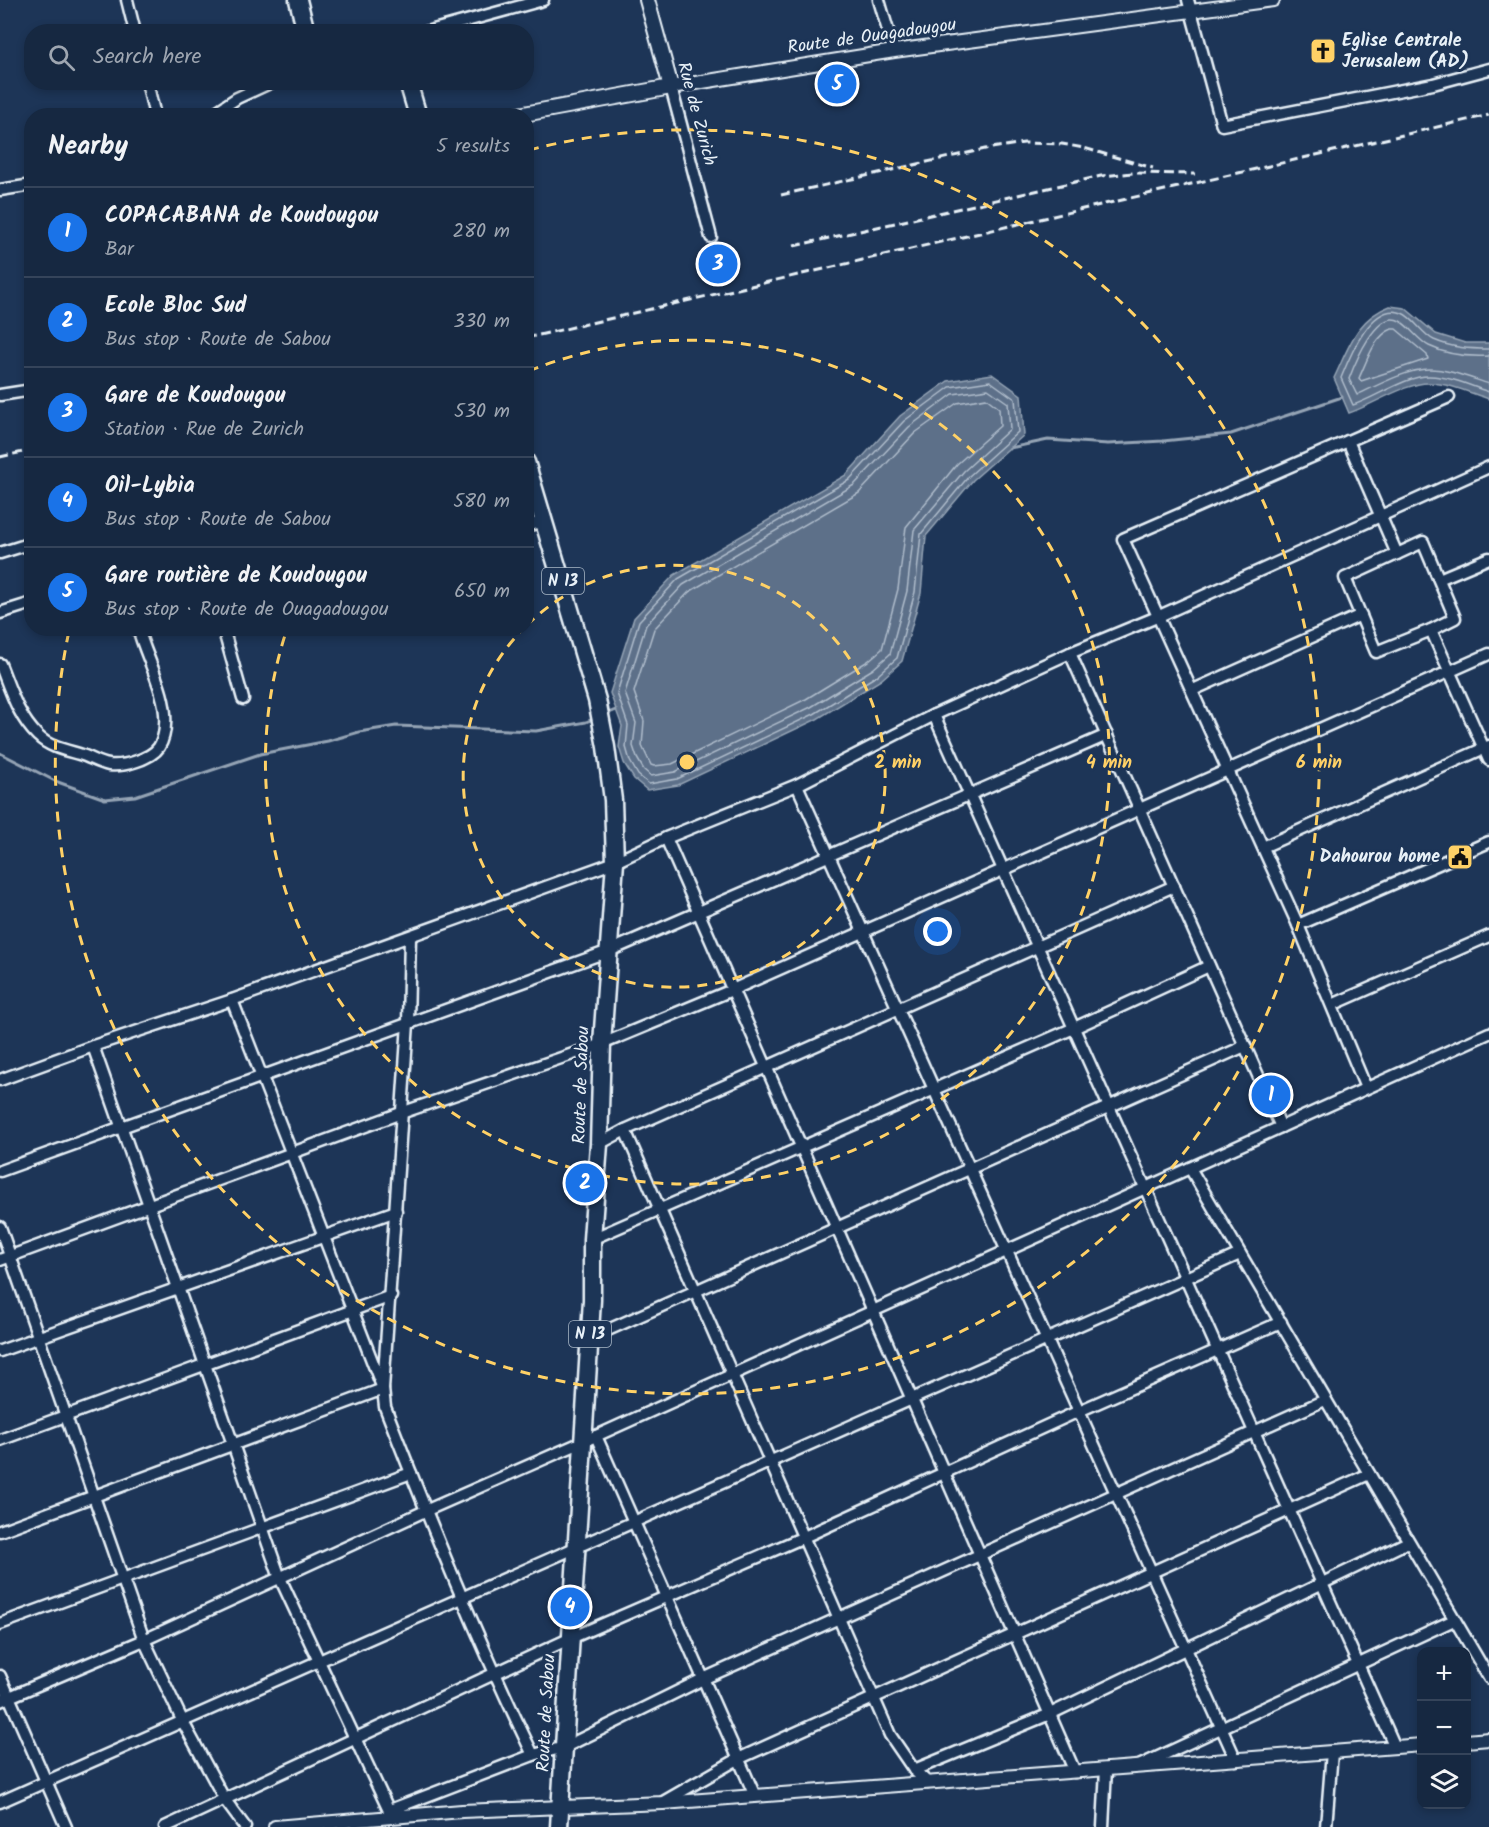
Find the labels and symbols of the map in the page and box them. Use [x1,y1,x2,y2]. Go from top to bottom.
street label: Route de Ouagadougou [786,11,959,63]
place label: Eglise Centrale Jerusalem (AD) [1342,27,1469,77]
church icon: Eglise Centrale Jerusalem (AD) [1308,36,1338,66]
street label: Rue de Zurich [668,59,724,169]
pin: 5 [818,62,856,106]
pin: 3 [698,242,738,286]
road number: N 13 [542,568,584,594]
text: 2 min [875,749,921,778]
text: 4 min [1086,749,1132,778]
text: 6 min [1296,749,1342,778]
centre of rings [677,752,697,772]
public building icon: Dahourou home [1445,842,1475,872]
place label: Dahourou home [1319,843,1440,872]
your location [923,917,952,946]
street label: Route de Sabou [565,1025,599,1145]
pin: 1 [1252,1072,1290,1118]
pin: 2 [566,1160,604,1206]
road number: N 13 [569,1321,611,1347]
pin: 4 [550,1584,590,1630]
street label: Route de Sabou [529,1653,565,1773]

